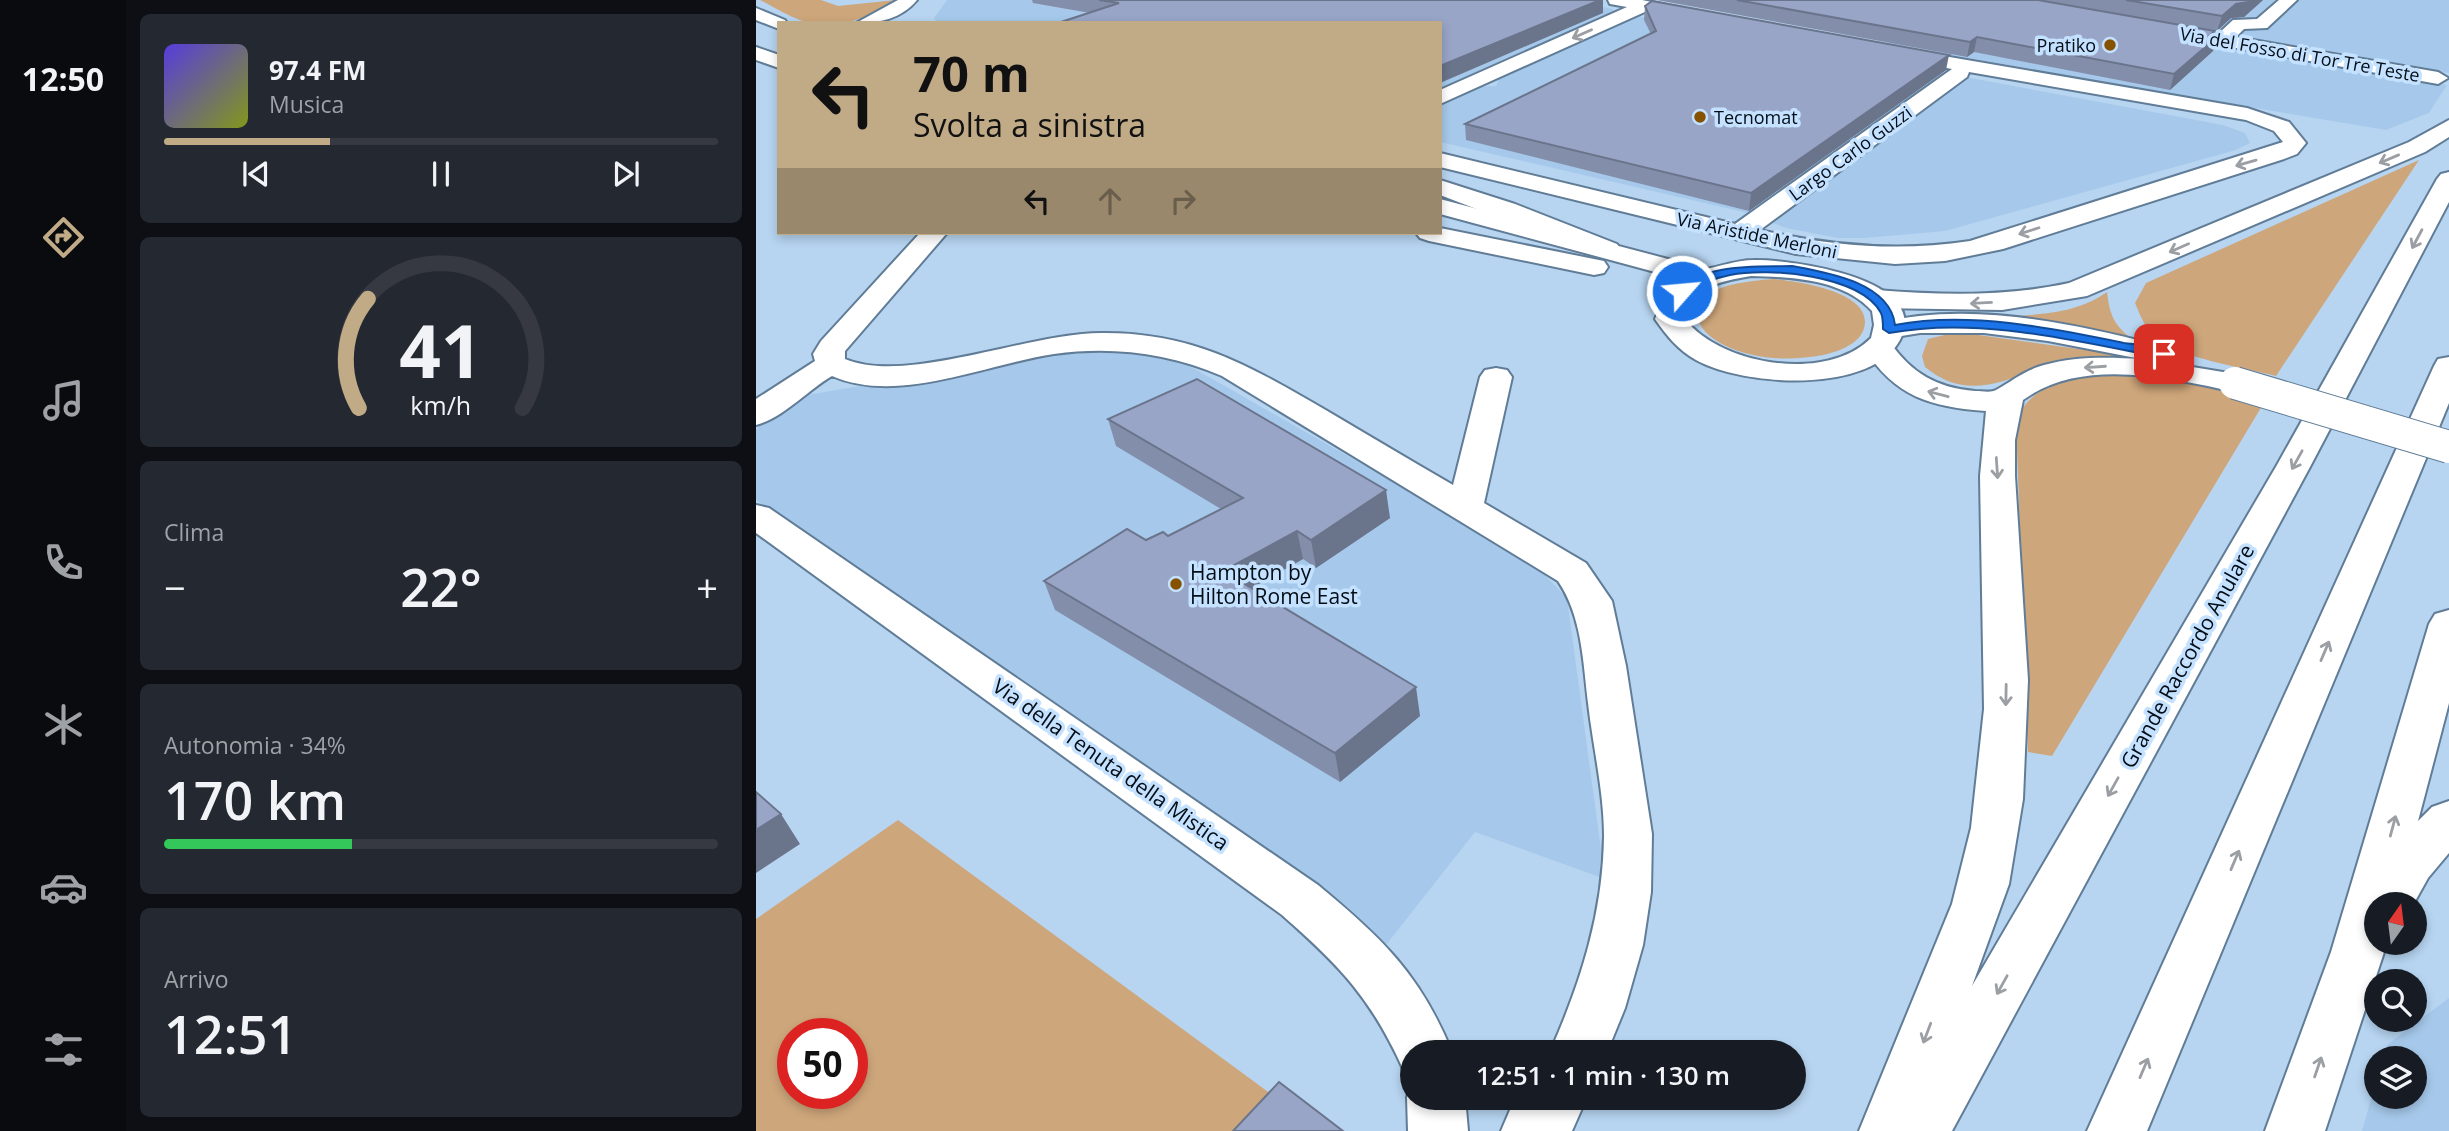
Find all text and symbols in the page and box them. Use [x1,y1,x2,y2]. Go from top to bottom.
street label: Via del Fosso di Tor Tre Teste [2178,21,2422,87]
one-way arrow [1572,28,1593,41]
place label: Pratiko [2037,33,2096,57]
marker: Pratiko [2102,37,2118,53]
text: 70 m [913,40,1030,106]
icon: left [798,49,889,140]
text: 97.4 FM [269,52,367,88]
text: 12:50 [22,57,104,100]
text: Musica [269,88,344,120]
street label: Largo Carlo Guzzi [1784,100,1916,206]
text: Svolta a sinistra [913,103,1146,146]
place label: Tecnomat [1714,105,1798,129]
marker: Tecnomat [1692,109,1708,125]
one-way arrow [2378,153,2400,166]
icon: previous [237,155,275,193]
icon: pause [422,155,460,193]
icon: next [607,155,645,193]
one-way arrow [2236,157,2258,170]
icon: left [1018,182,1056,220]
icon: ahead [1091,182,1129,220]
icon: right [1164,182,1202,220]
street label: Via Aristide Merloni [1675,206,1839,264]
icon: directions [39,213,88,262]
one-way arrow [2019,226,2041,239]
one-way arrow [2409,228,2423,248]
one-way arrow [2169,242,2190,255]
position arrow [1645,254,1719,328]
one-way arrow [1969,297,1992,310]
text: 41 [399,301,483,400]
pin [2134,324,2194,384]
icon: arrive [2145,335,2183,373]
one-way arrow [2084,361,2106,374]
icon: music [39,376,88,425]
one-way arrow [1927,387,1950,400]
text: km/h [411,388,471,422]
one-way arrow [2289,449,2303,470]
one-way arrow [1990,456,2003,479]
text: Clima [164,516,224,548]
icon: phone [39,538,88,587]
street label: Grande Raccordo Anulare [2114,539,2260,773]
text: 22° [400,551,482,622]
place label: Hampton by Hilton Rome East [1190,558,1358,610]
text: − [164,561,186,613]
text: + [696,561,718,613]
marker: Hampton by Hilton Rome East [1168,576,1184,592]
one-way arrow [2319,641,2332,662]
street label: Via della Tenuta della Mistica [987,672,1235,856]
one-way arrow [1999,684,2013,707]
icon: climate [39,700,88,749]
text: Autonomia · 34% [164,729,346,761]
text: 170 km [164,764,346,835]
one-way arrow [2106,776,2120,796]
one-way arrow [2387,815,2400,838]
one-way arrow [2229,849,2242,871]
icon: car [39,863,88,912]
north arrow [2364,892,2427,956]
map controls [2364,892,2427,1109]
text: Arrivo [164,963,228,995]
button: search [2364,969,2427,1032]
one-way arrow [1995,974,2008,995]
text: 12:51 [164,998,297,1069]
speed limit sign: 50 [777,1018,868,1109]
one-way arrow [1919,1022,1932,1044]
icon: filters [39,1025,88,1074]
button: layers [2364,1046,2427,1109]
one-way arrow [2313,1056,2325,1078]
text: 12:51 · 1 min · 130 m [1476,1057,1730,1093]
one-way arrow [2138,1058,2151,1080]

